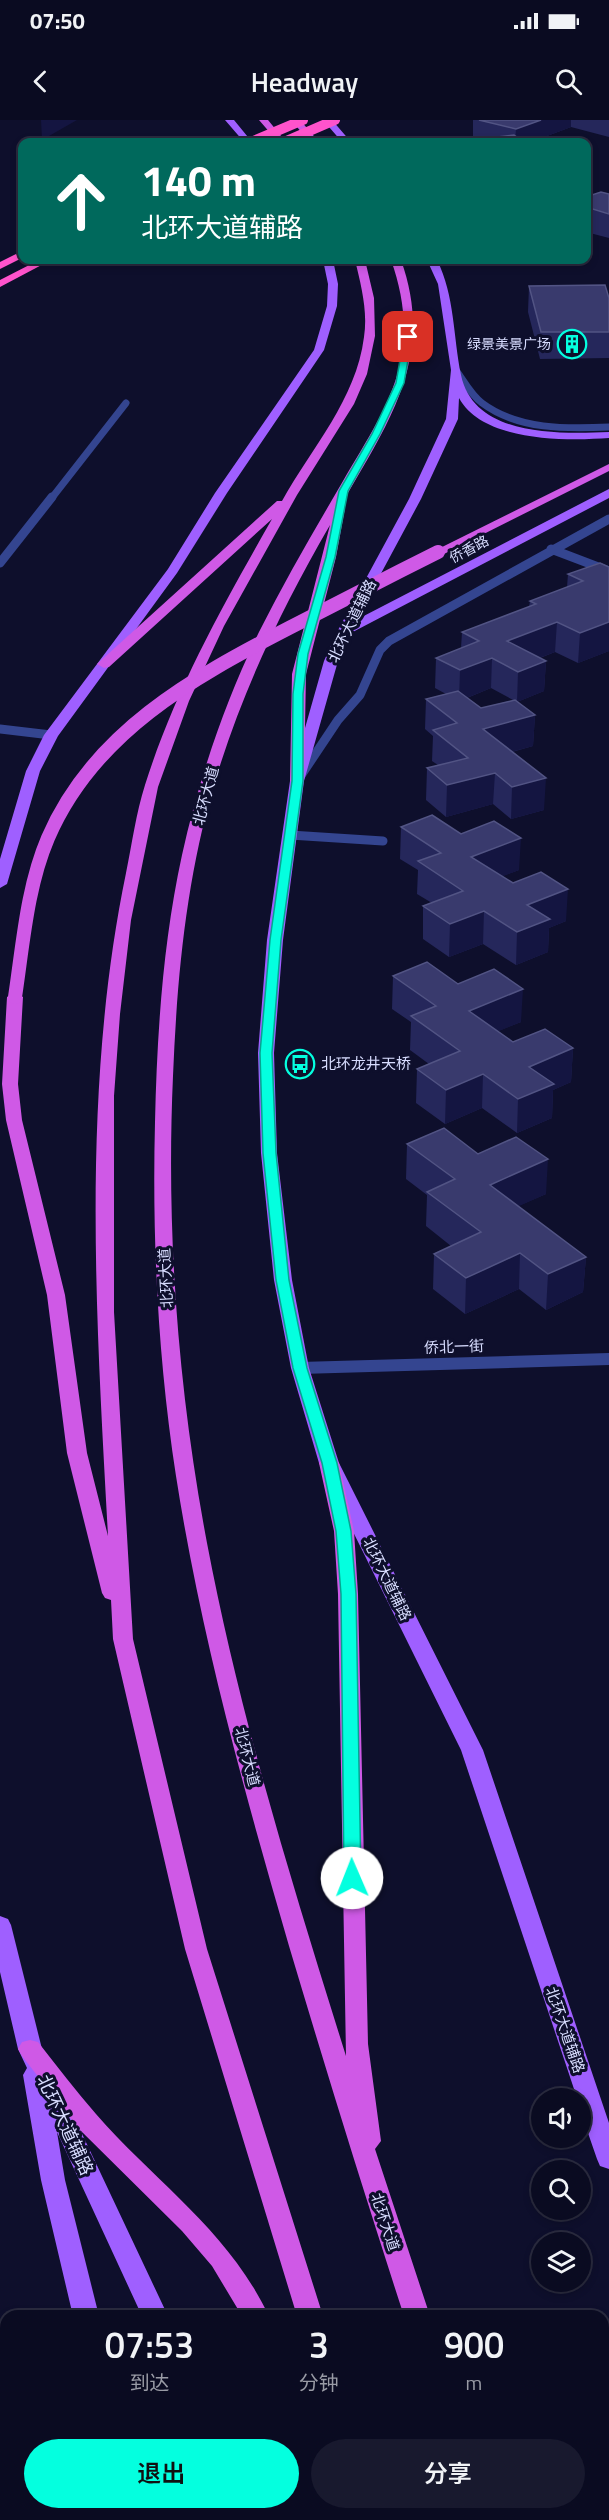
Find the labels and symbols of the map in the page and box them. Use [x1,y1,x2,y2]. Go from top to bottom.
pin [382,311,433,362]
building icon: 绿景美景广场 [556,328,588,360]
place label: 绿景美景广场 [467,333,551,354]
street label: 侨香路 [445,529,492,568]
street label: 北环大道辅路 [321,575,382,666]
street label: 北环大道 [187,764,224,828]
bus stop icon: 北环龙井天桥 [284,1048,316,1080]
place label: 北环龙井天桥 [321,1052,411,1075]
street label: 北环大道 [152,1247,179,1309]
street label: 侨北一街 [424,1334,484,1359]
street label: 北环大道辅路 [357,1533,418,1624]
street label: 北环大道 [229,1725,266,1789]
position arrow [320,1846,384,1910]
street label: 北环大道辅路 [540,1984,591,2076]
street label: 北环大道辅路 [30,2070,101,2179]
street label: 北环大道 [365,2190,406,2254]

